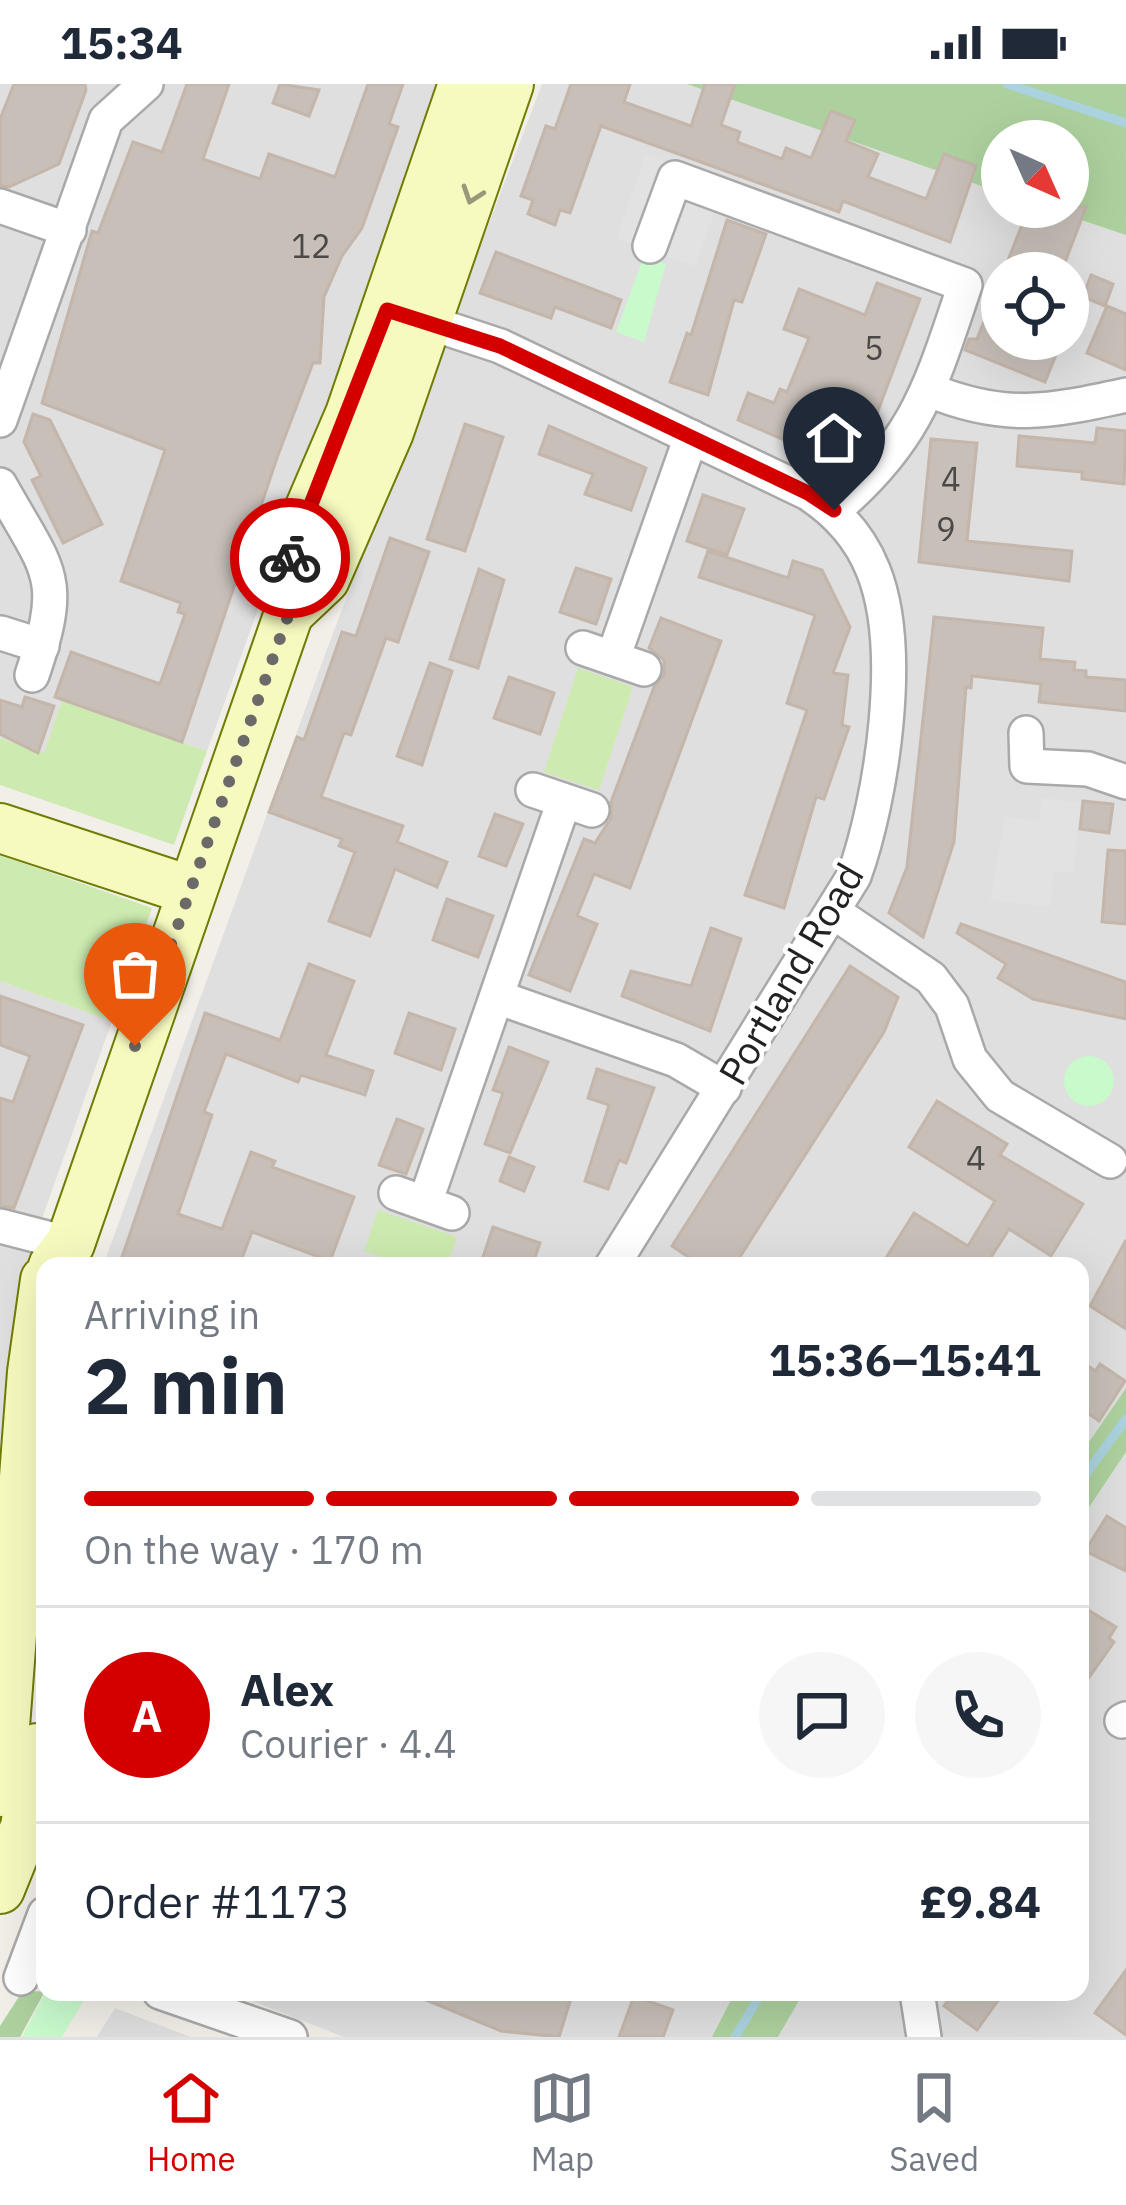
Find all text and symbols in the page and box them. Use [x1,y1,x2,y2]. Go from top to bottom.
text: 15:34 [60,13,183,71]
north arrow [981,120,1089,228]
map controls [981,120,1089,360]
one-way arrow [462,184,487,205]
house number: 12 [291,224,331,267]
button: locate [981,252,1089,360]
house number: 5 [864,326,884,369]
pin [783,387,885,510]
icon: home [801,405,867,471]
house number: 4 [941,457,961,500]
courier [230,498,350,618]
house number: 9 [936,507,956,550]
icon: bike [257,525,323,591]
street label: Portland Road [706,854,875,1094]
pin [84,923,186,1046]
icon: bag [102,941,168,1007]
house number: 4 [966,1136,986,1179]
text: Arriving in [84,1289,260,1340]
text: 15:36–15:41 [769,1330,1041,1388]
text: 2 min [84,1334,288,1435]
text: On the way · 170 m [84,1524,424,1575]
button: chat [759,1652,885,1778]
button: phone [915,1652,1041,1778]
text: Alex [240,1660,334,1718]
text: A [132,1686,162,1744]
text: Courier · 4.4 [240,1718,457,1769]
text: Order #1173 [84,1872,350,1930]
text: £9.84 [920,1872,1041,1930]
tab: Home [147,2065,236,2180]
tab: Map [529,2065,595,2180]
tab: Saved [889,2065,979,2180]

